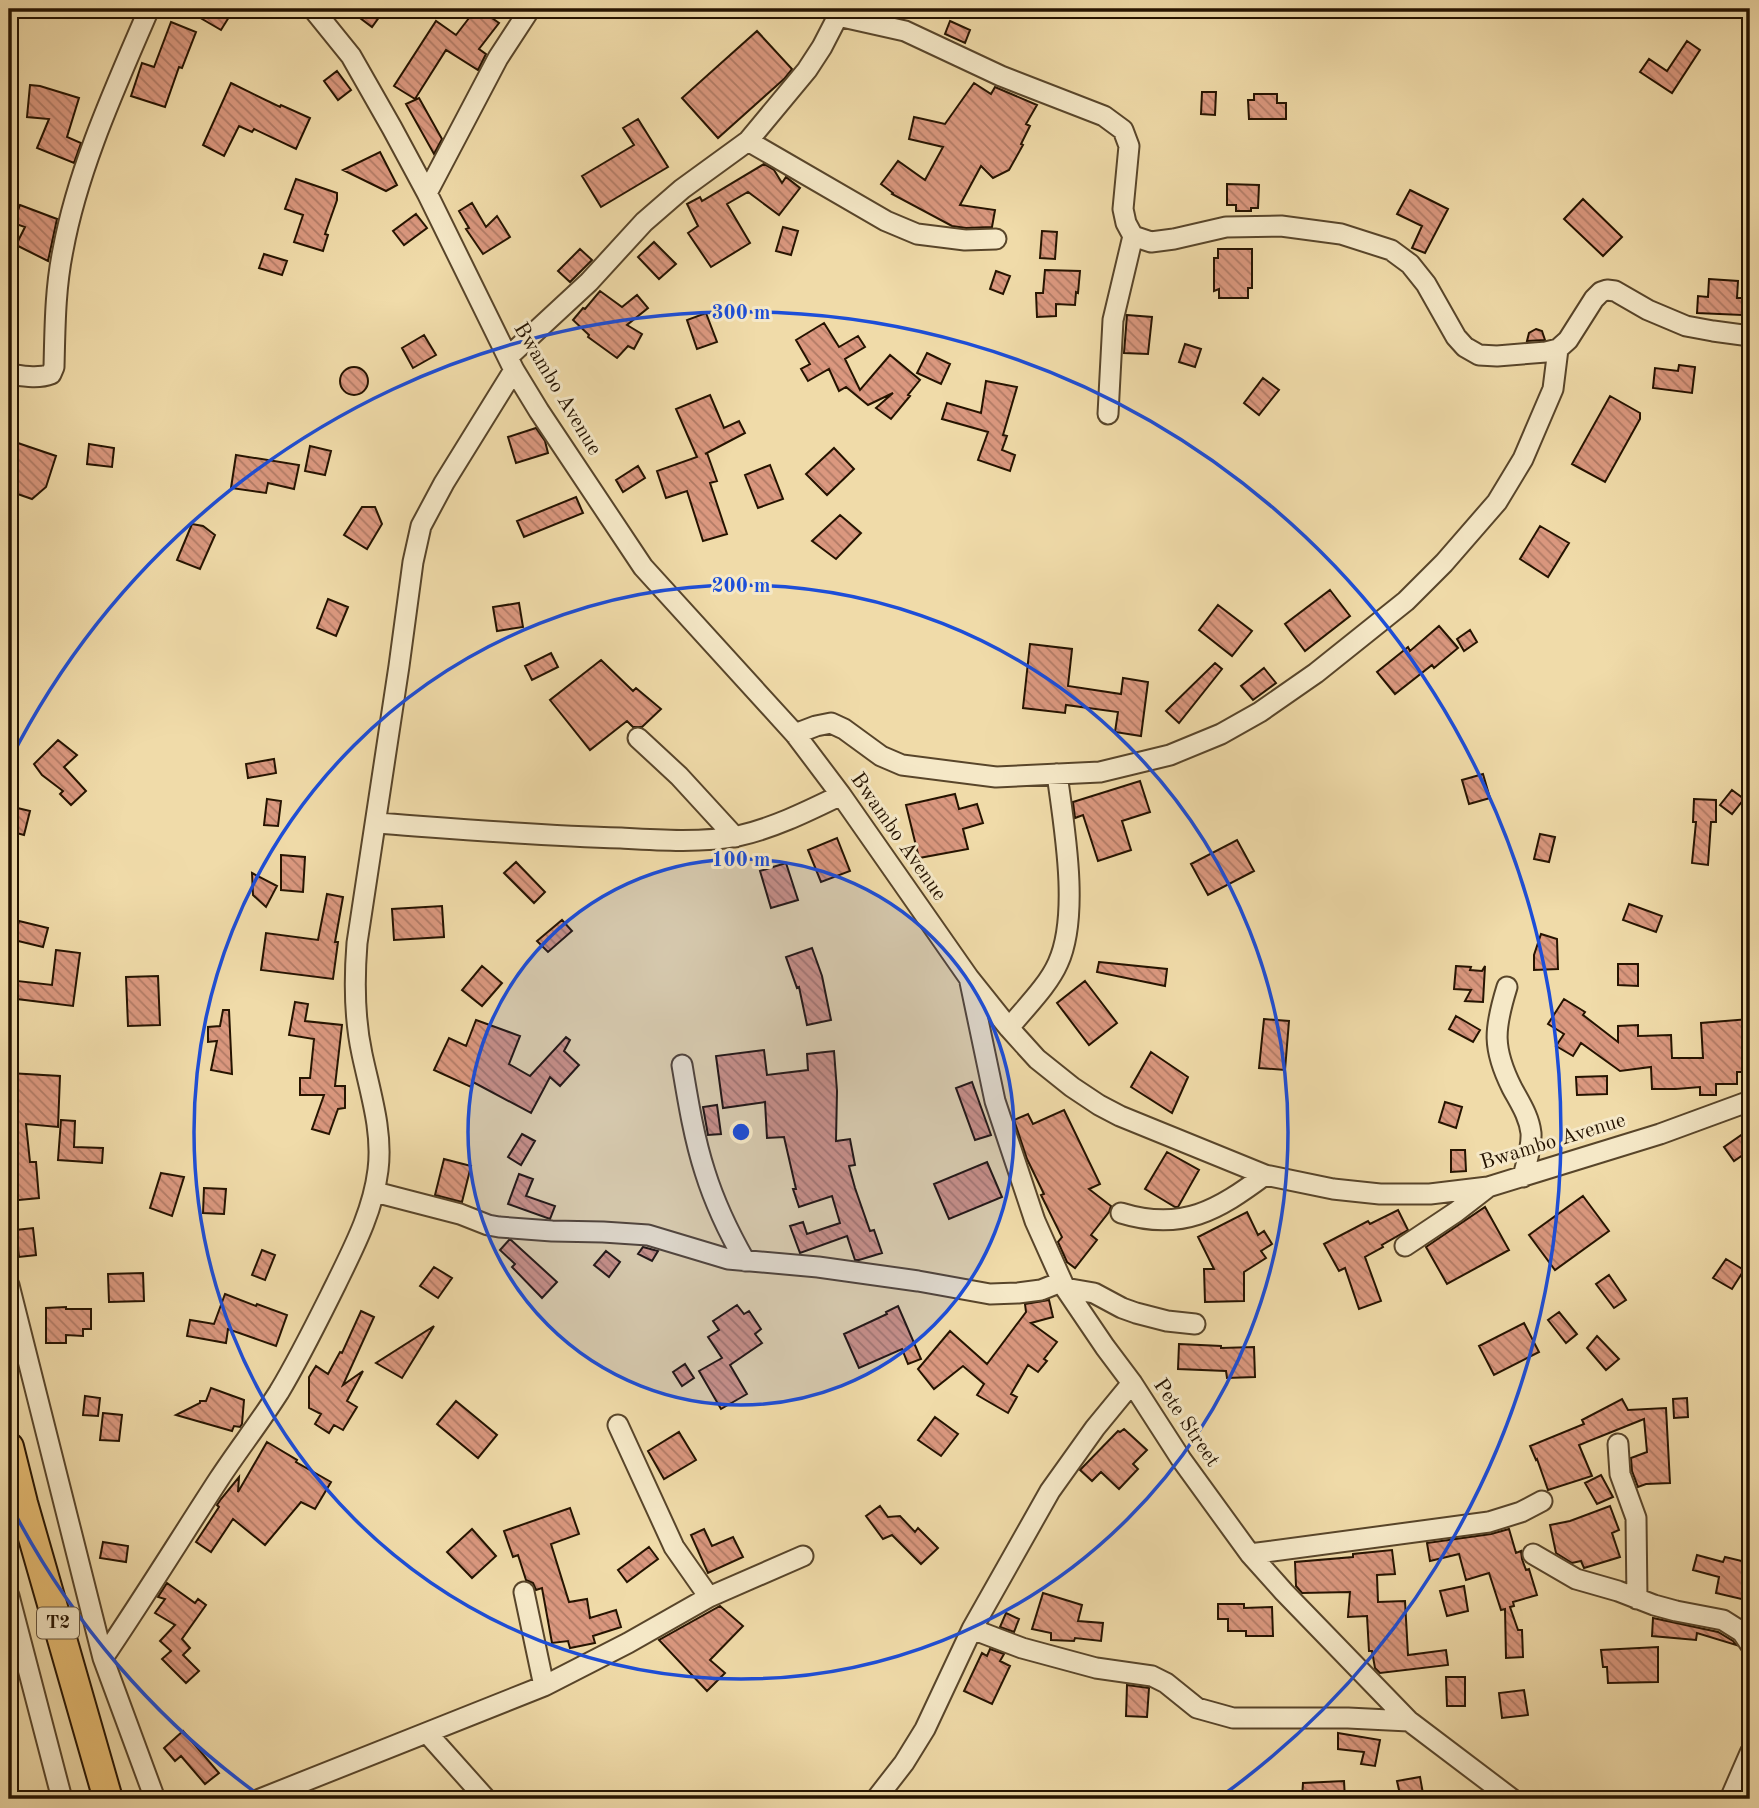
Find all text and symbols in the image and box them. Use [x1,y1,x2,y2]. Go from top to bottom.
text: 300 m [711,303,771,324]
street label: Bwambo Avenue [509,319,605,459]
text: 200 m [711,576,771,597]
street label: Bwambo Avenue [846,769,950,905]
text: 100 m [711,850,771,871]
street label: Bwambo Avenue [1478,1110,1628,1174]
centre of rings [729,1120,753,1144]
street label: Pete Street [1149,1375,1223,1471]
road number: T2 [37,1608,79,1638]

